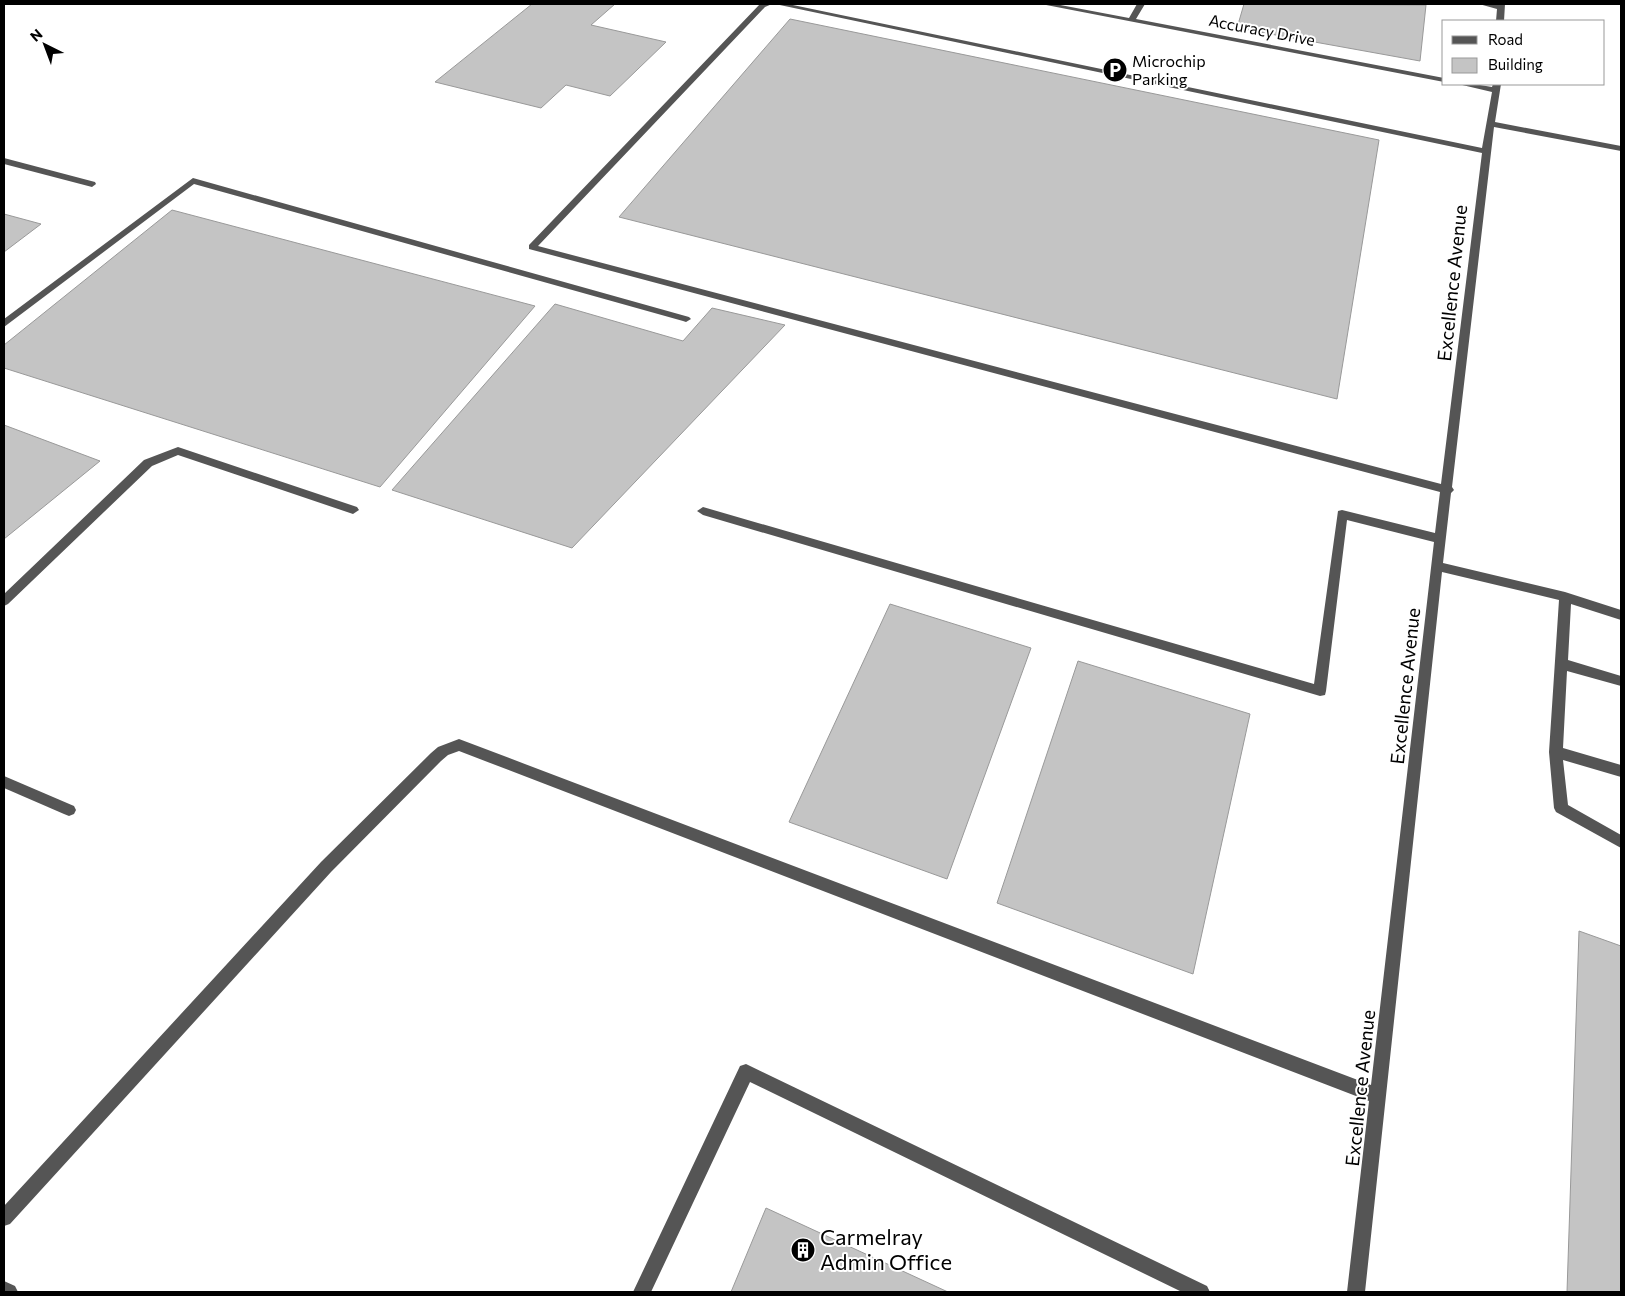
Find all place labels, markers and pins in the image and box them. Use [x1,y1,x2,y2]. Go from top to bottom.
place label: Microchip Parking [1132,51,1206,88]
parking icon: Microchip Parking [1102,57,1128,83]
place label: Carmelray Admin Office [820,1223,952,1275]
building icon: Carmelray Admin Office [790,1237,816,1263]

